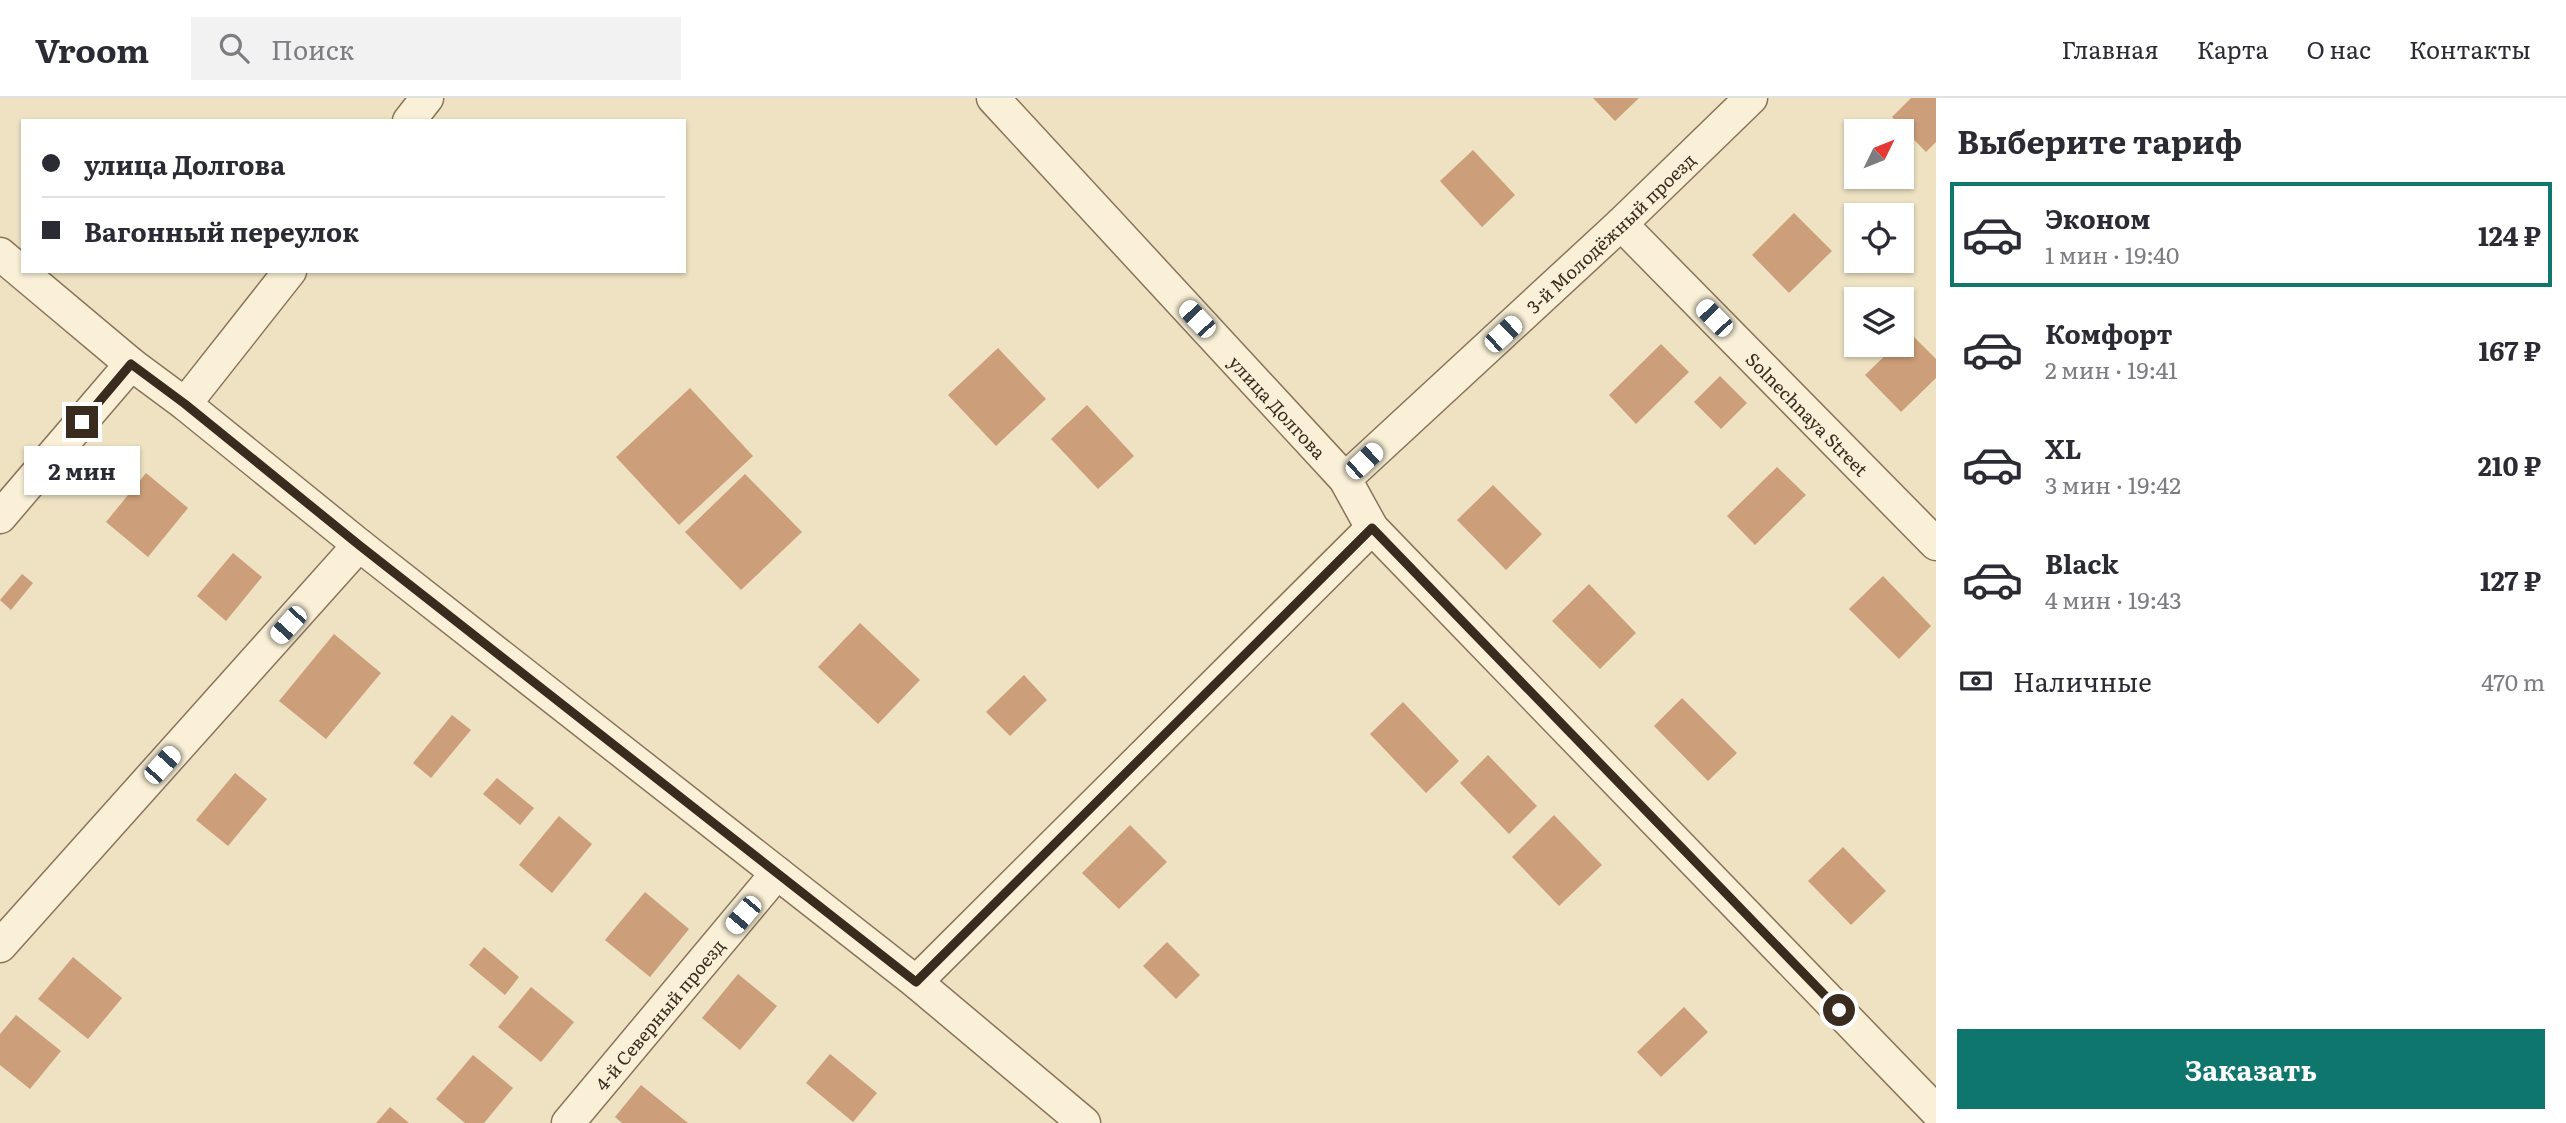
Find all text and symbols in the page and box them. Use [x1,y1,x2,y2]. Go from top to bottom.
search box [191,17,681,80]
text: Vroom [35,24,149,73]
icon: search [215,29,253,67]
text: Поиск [271,29,354,68]
text: Главная [2061,31,2159,66]
text: Карта [2197,31,2269,66]
text: О нас [2307,31,2371,66]
text: Контакты [2409,31,2531,66]
text: Выберите тариф [1957,116,2242,164]
north arrow [1844,119,1914,189]
map controls [1844,119,1914,357]
text: улица Долгова [84,144,285,183]
street label: 3-й Молодёжный проезд [1520,146,1701,319]
text: Эконом [2045,198,2150,237]
button: locate [1844,203,1914,273]
icon: car [1961,203,2024,266]
text: Вагонный переулок [84,211,359,250]
text: 124 ₽ [2478,215,2541,254]
text: 1 мин · 19:40 [2045,237,2179,271]
button: layers [1844,287,1914,357]
car [1175,296,1220,342]
car [1692,296,1737,340]
car [1481,312,1526,356]
text: Комфорт [2045,313,2172,352]
icon: car [1961,318,2024,381]
text: 167 ₽ [2478,330,2541,369]
street label: Solnechnaya Street [1740,346,1875,482]
street label: улица Долгова [1223,349,1333,465]
text: 2 мин · 19:41 [2045,352,2178,386]
route end [66,406,98,438]
text: XL [2045,428,2082,467]
icon: car [1961,433,2024,496]
car [1342,439,1387,483]
text: 210 ₽ [2478,445,2541,484]
callout: 2 мин [24,446,140,496]
text: 2 мин [48,453,116,487]
text: 3 мин · 19:42 [2045,467,2181,501]
text: Black [2045,543,2119,582]
icon: car [1961,548,2024,611]
text: 127 ₽ [2480,560,2541,599]
text: 4 мин · 19:43 [2045,582,2182,616]
car [267,602,310,648]
text: Наличные [2013,661,2152,700]
icon: cash [1957,662,1995,700]
text: 470 m [2481,664,2545,698]
car [141,742,184,788]
car [722,892,765,938]
street label: 4-й Северный проезд [588,932,730,1096]
route start [1823,994,1855,1026]
button: Заказать [1957,1029,2545,1109]

